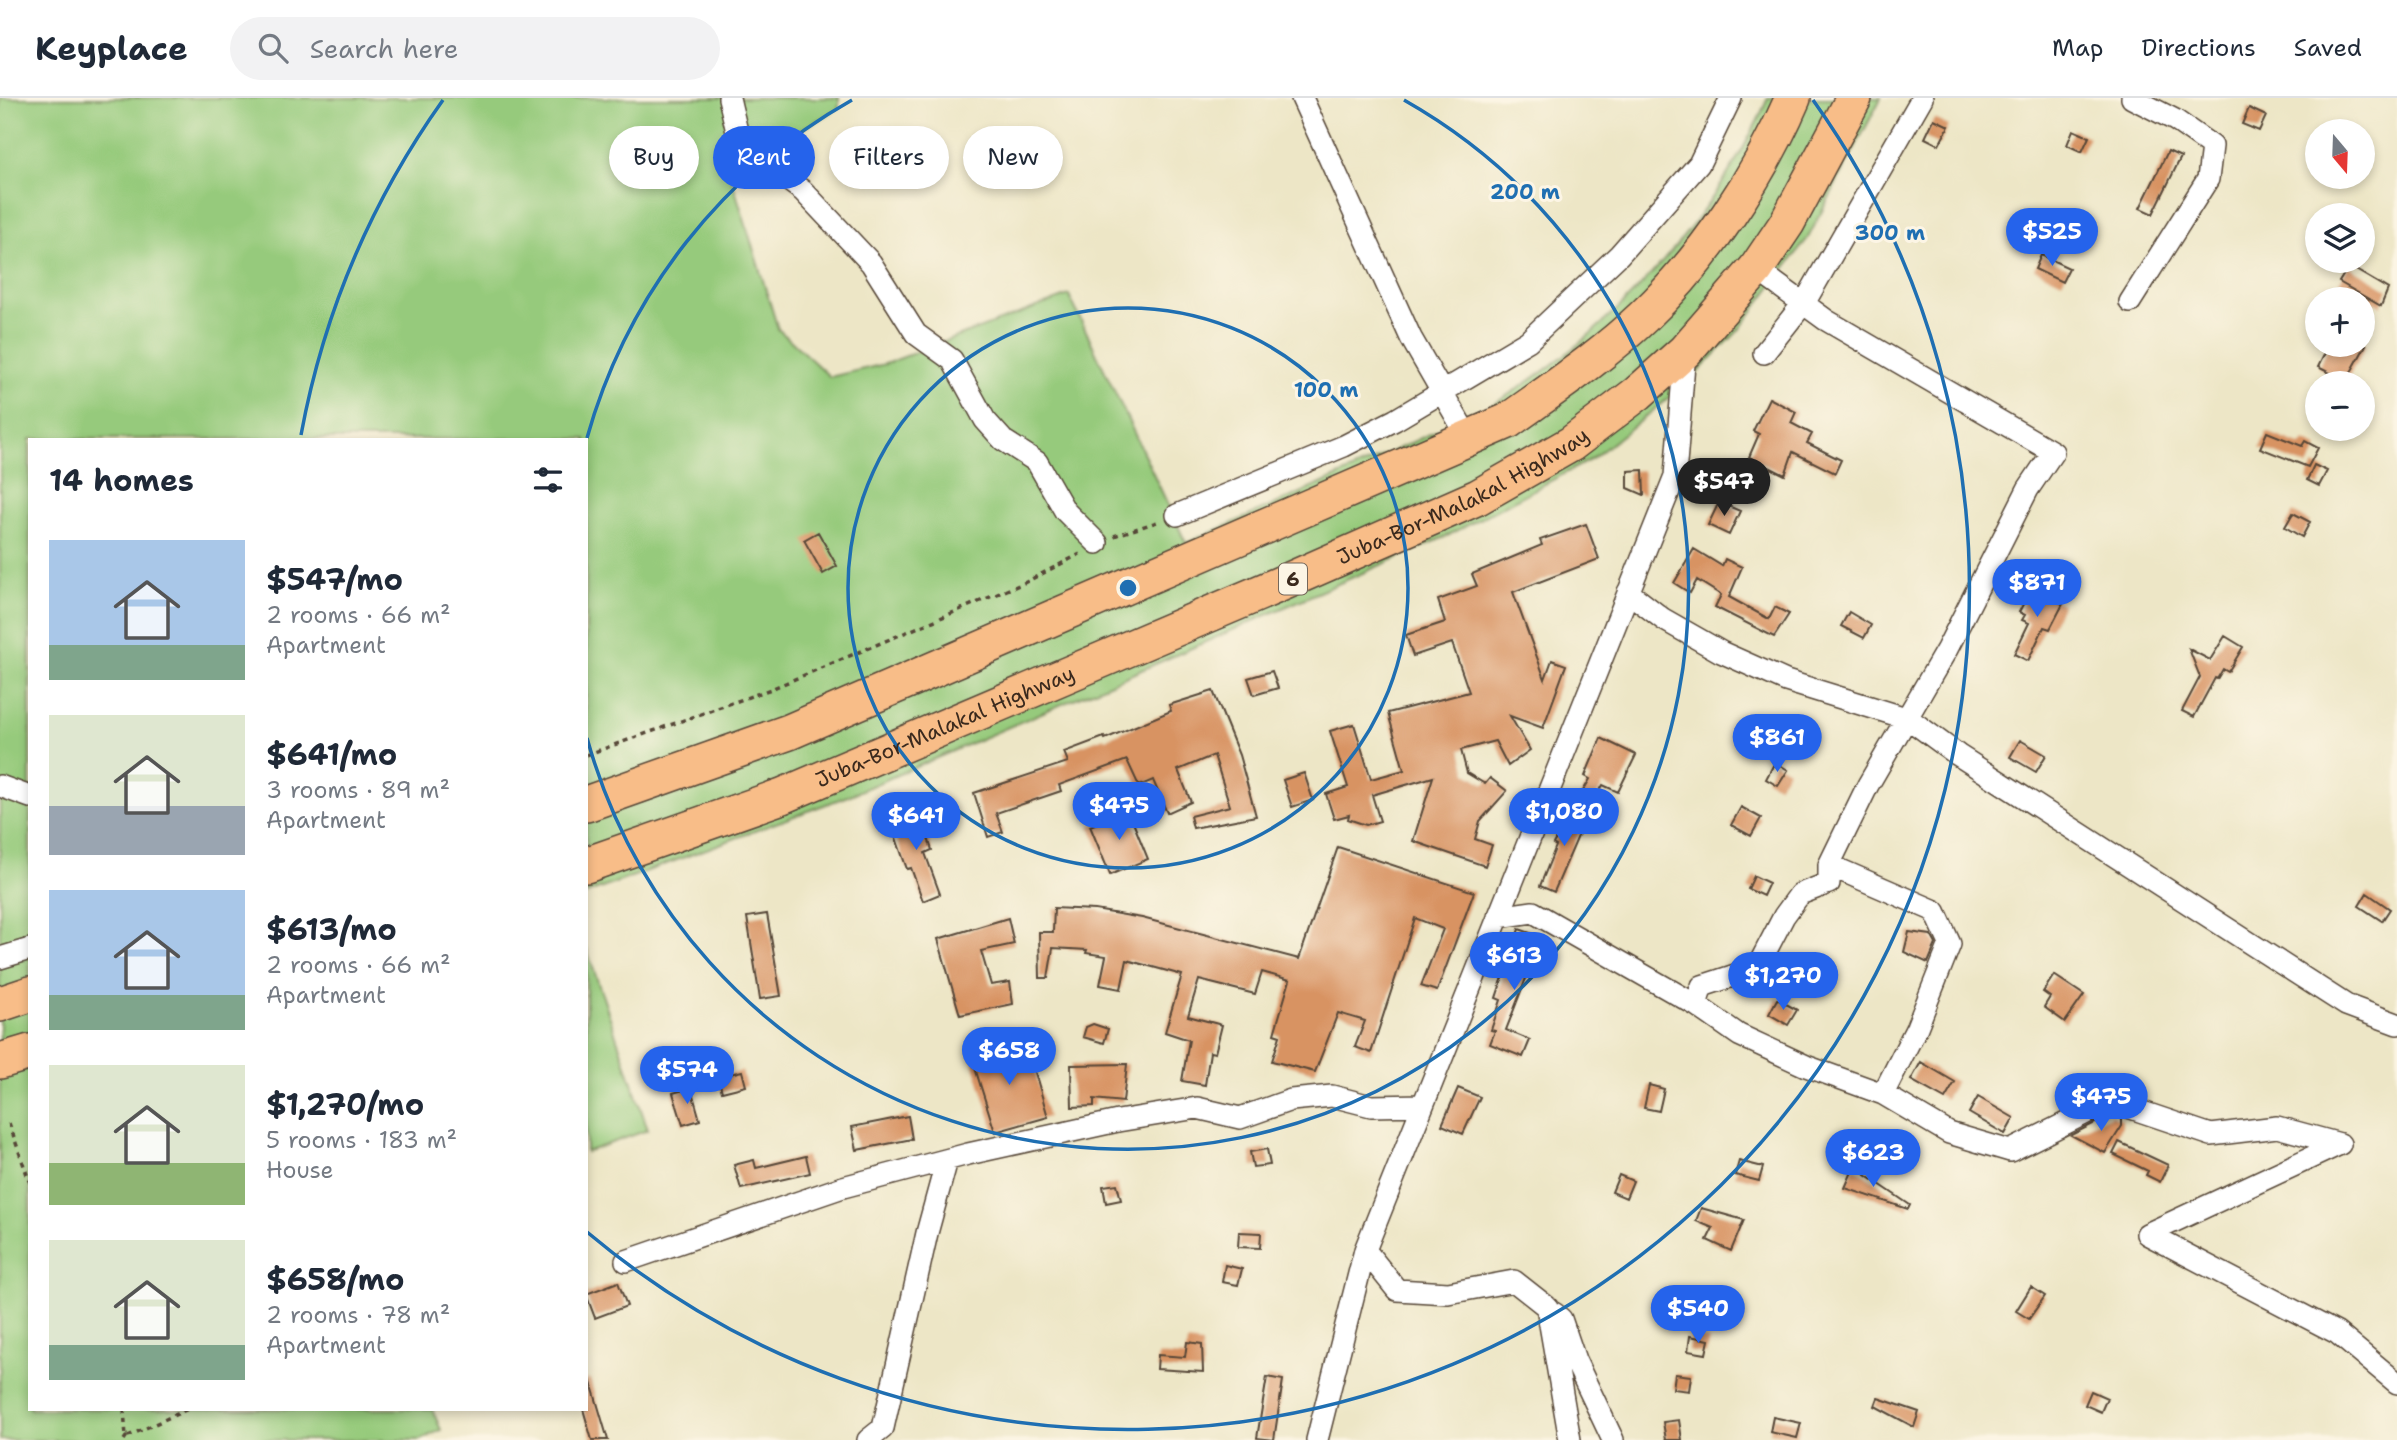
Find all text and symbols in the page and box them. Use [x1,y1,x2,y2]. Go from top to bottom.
search box [230,17,720,80]
text: Keyplace [35,26,188,71]
icon: search [254,29,292,67]
text: Search here [310,31,458,66]
text: Map [2052,32,2103,64]
text: Directions [2141,32,2256,64]
text: Saved [2294,32,2362,64]
north arrow [2305,119,2375,189]
map controls [2305,119,2375,441]
chip: Buy [609,126,699,189]
chip: Rent [713,126,815,189]
chip: Filters [829,126,949,189]
chip: New [963,126,1063,189]
text: 200 m [1490,178,1560,206]
button: layers [2305,203,2375,273]
pin: $525 [2011,208,2093,268]
text: $525 [2022,216,2082,246]
text: 300 m [1855,219,1925,247]
button: + [2305,287,2375,357]
button: − [2305,371,2375,441]
text: 100 m [1294,376,1358,404]
street label: Juba-Bor-Malakal Highway [1333,421,1595,571]
pin: $547 [1683,458,1765,518]
text: 14 homes [49,460,194,501]
icon: filters [529,461,567,499]
text: $547 [1693,466,1755,496]
text: $547/mo [266,559,403,600]
pin: $871 [1996,560,2078,619]
road number: 6 [1279,564,1307,594]
text: $871 [2008,567,2066,597]
icon: home [105,568,189,652]
centre of rings [1116,576,1140,600]
text: 2 rooms · 66 m² [266,600,451,630]
text: Apartment [266,630,386,660]
street label: Juba-Bor-Malakal Highway [811,659,1079,794]
pin: $861 [1736,714,1818,774]
text: $861 [1749,722,1805,752]
text: $641/mo [266,734,397,775]
icon: home [105,743,189,827]
text: 3 rooms · 89 m² [266,775,450,805]
pin: $475 [1078,782,1160,842]
pin: $1,080 [1507,788,1621,848]
text: $475 [1089,790,1149,820]
pin: $641 [875,792,957,852]
text: $1,080 [1525,796,1603,826]
text: $641 [888,800,944,830]
text: Apartment [266,805,386,835]
text: $613/mo [266,909,397,950]
icon: home [105,918,189,1002]
pin: $613 [1473,932,1555,992]
text: $613 [1486,940,1542,970]
text: 2 rooms · 66 m² [266,950,451,980]
pin: $1,270 [1726,953,1840,1012]
text: $1,270 [1744,960,1822,990]
text: Apartment [266,980,386,1010]
pin: $658 [968,1028,1050,1087]
text: $658 [978,1035,1040,1065]
pin: $574 [646,1046,728,1106]
text: $574 [656,1054,718,1084]
pin: $475 [2060,1074,2142,1133]
text: $475 [2071,1081,2131,1111]
text: $1,270/mo [266,1084,424,1125]
icon: home [105,1093,189,1177]
text: 5 rooms · 183 m² [266,1125,457,1155]
pin: $623 [1832,1130,1914,1189]
text: $623 [1841,1137,1905,1167]
text: House [266,1155,334,1185]
text: $658/mo [266,1259,405,1300]
icon: home [105,1268,189,1352]
pin: $540 [1657,1286,1739,1345]
text: $540 [1667,1293,1729,1323]
text: 2 rooms · 78 m² [266,1300,450,1330]
text: Apartment [266,1330,386,1360]

